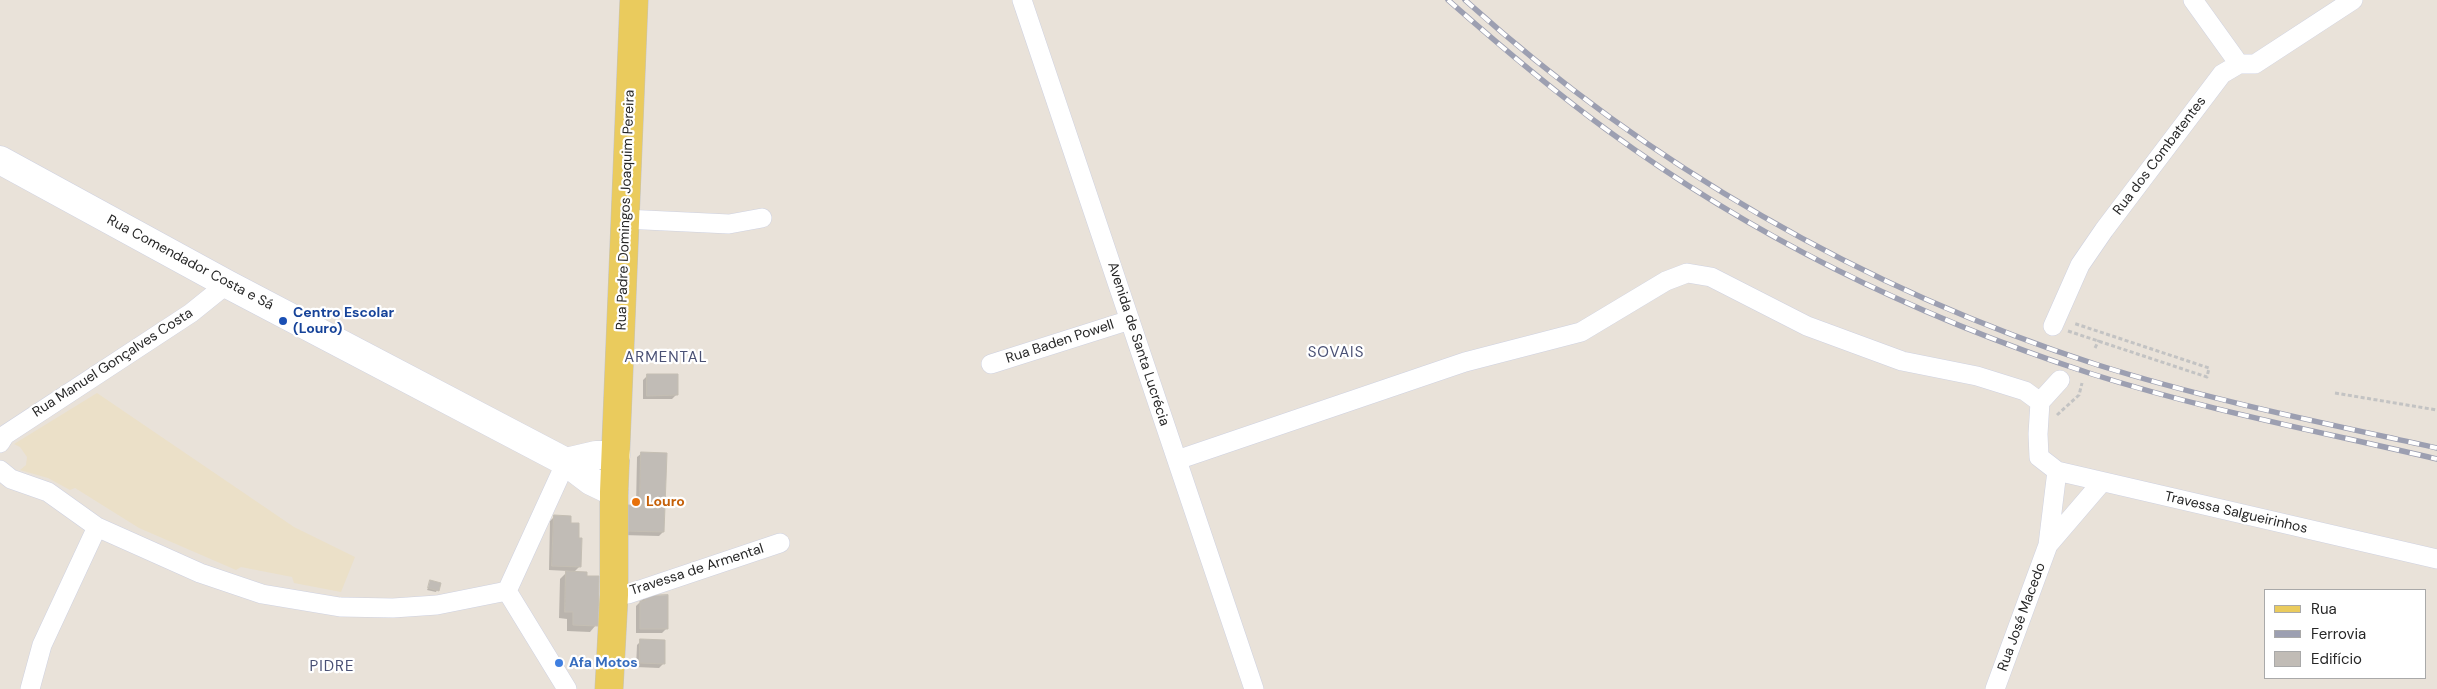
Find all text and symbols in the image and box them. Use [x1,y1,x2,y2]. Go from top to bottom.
street label: Rua Padre Domingos Joaquim Pereira [613,89,639,331]
street label: Rua dos Combatentes [2110,93,2210,219]
street label: Rua Comendador Costa e Sá [104,212,276,314]
street label: Avenida de Santa Lucrécia [1104,260,1172,428]
street label: Rua Manuel Gonçalves Costa [30,305,196,421]
place label: Centro Escolar (Louro) [293,305,394,338]
marker: Centro Escolar (Louro) [277,315,289,327]
street label: Rua Baden Powell [1004,317,1116,367]
district label: SOVAIS [1307,344,1365,362]
district label: ARMENTAL [623,349,709,367]
street label: Travessa Salgueirinhos [2163,488,2309,538]
place label: Louro [646,494,685,510]
marker: Louro [630,496,642,508]
street label: Travessa de Armental [628,540,766,600]
street label: Rua José Macedo [1995,561,2049,673]
legend [2264,589,2427,679]
text: Rua [2311,599,2337,619]
text: Ferrovia [2311,624,2366,644]
text: Edifício [2311,649,2362,669]
place label: Afa Motos [569,655,638,671]
marker: Afa Motos [553,657,565,669]
district label: PIDRE [309,658,355,676]

